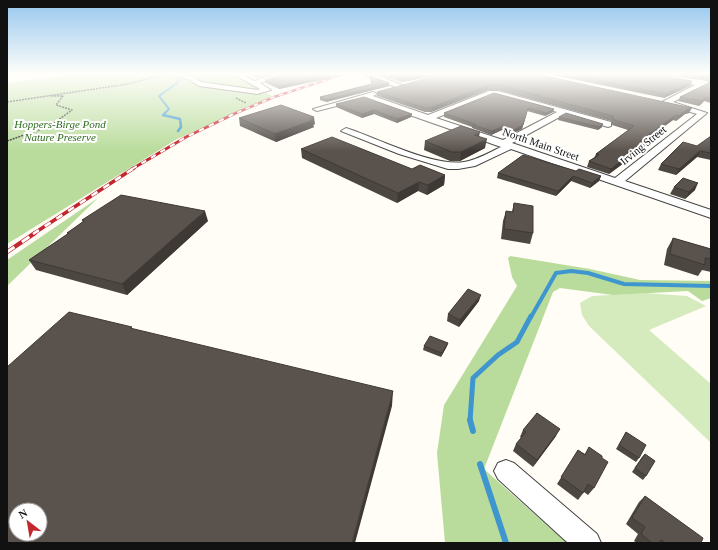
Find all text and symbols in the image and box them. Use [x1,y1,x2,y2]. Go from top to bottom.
park label: Hoppers-Birge Pond Nature Preserve [13,118,106,143]
street label: Irving Street [618,123,668,167]
street label: North Main Street [501,125,581,163]
north arrow [8,502,48,542]
text: N [16,506,29,521]

